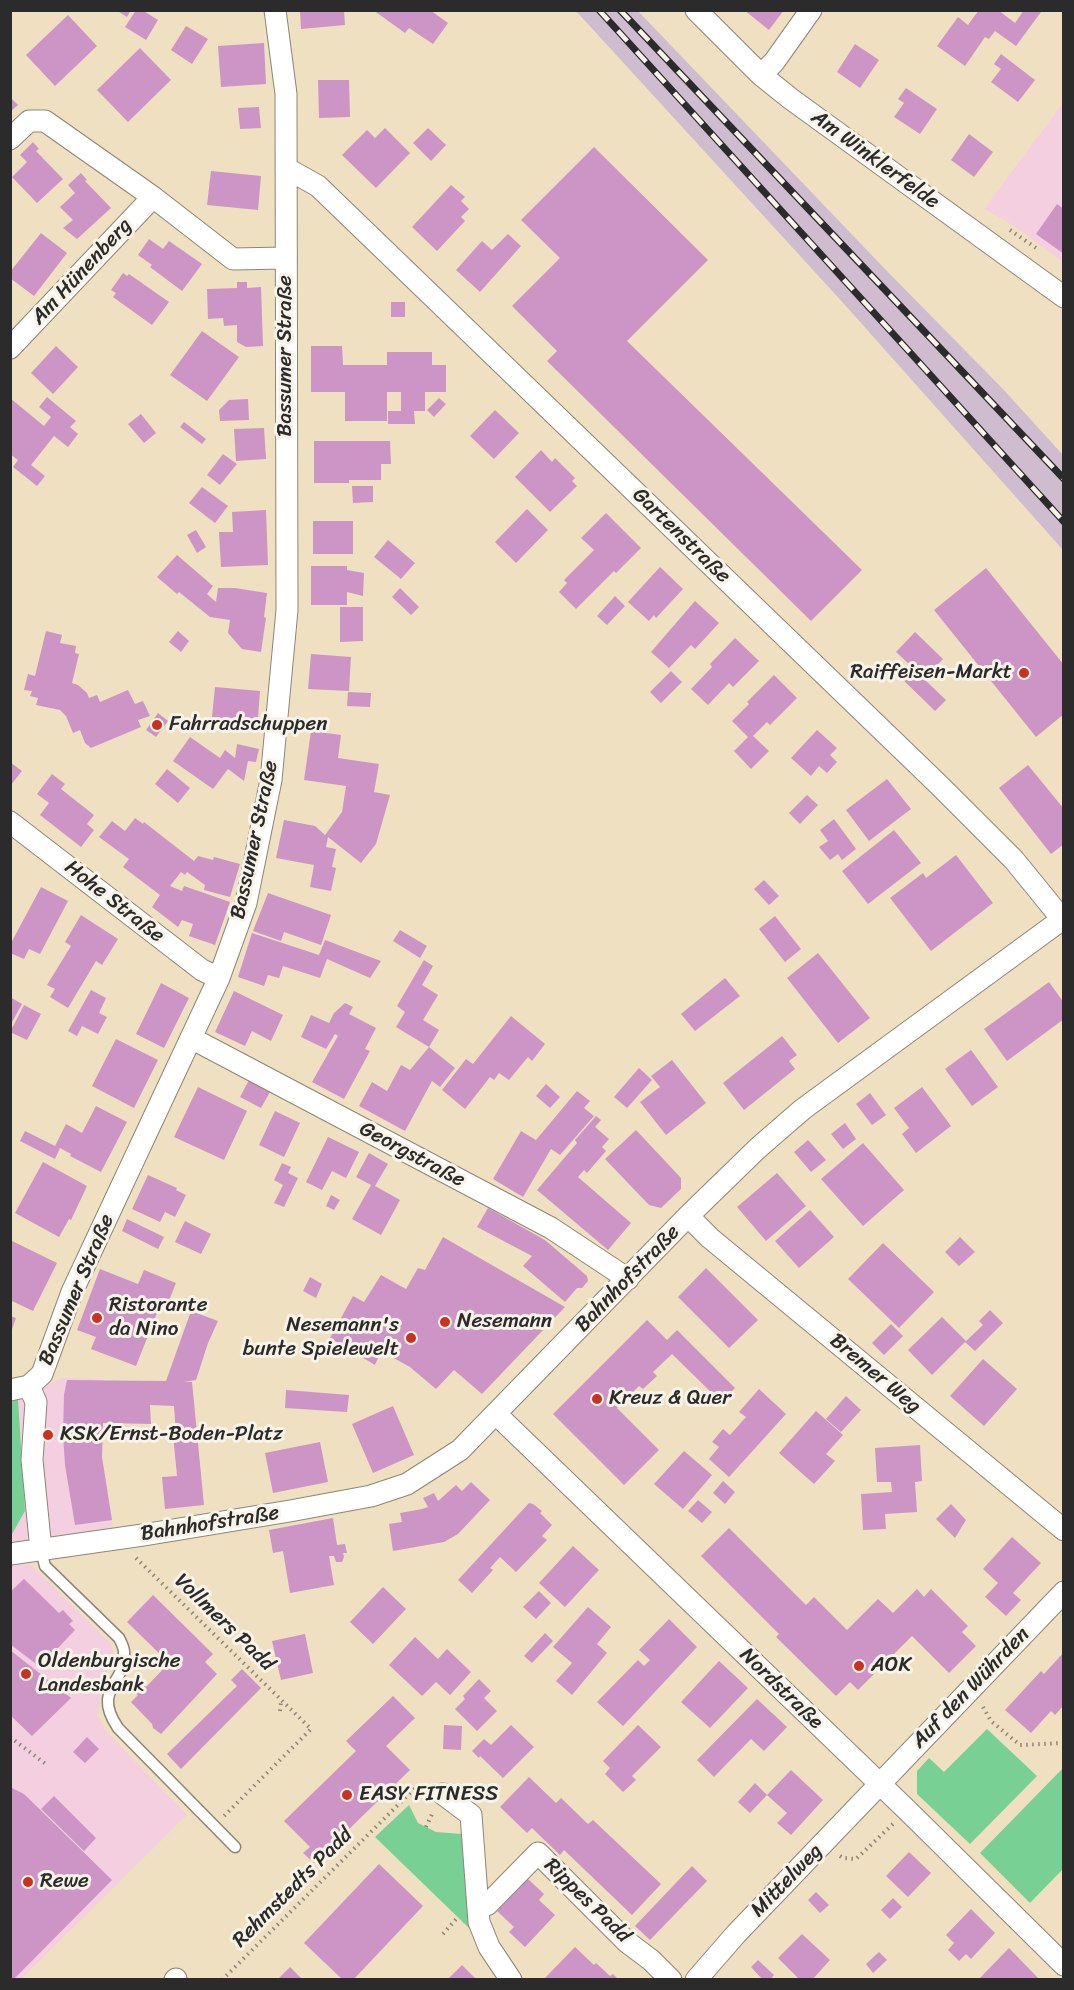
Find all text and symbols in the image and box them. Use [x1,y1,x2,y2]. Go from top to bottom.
street label: Am Winklerfelde [806,105,944,215]
street label: Am Hünenberg [26,214,138,330]
street label: Bassumer Straße [273,275,299,437]
street label: Gartenstraße [627,483,735,589]
place label: Raiffeisen-Markt [850,660,1012,686]
marker: Raiffeisen-Markt [1017,666,1031,680]
place label: Fahrradschuppen [169,712,328,738]
marker: Fahrradschuppen [150,718,164,732]
street label: Bassumer Straße [226,758,284,922]
street label: Hohe Straße [59,855,169,949]
street label: Georgstraße [355,1117,469,1193]
street label: Bassumer Straße [34,1211,120,1369]
street label: Bahnhofstraße [570,1220,686,1338]
place label: Ristorante da Nino [109,1293,207,1343]
place label: Nesemann [457,1309,552,1335]
marker: Ristorante da Nino [90,1311,104,1325]
place label: Nesemann's bunte Spielewelt [243,1313,399,1363]
marker: Nesemann [438,1315,452,1329]
street label: Bremer Weg [824,1329,926,1419]
marker: Nesemann's bunte Spielewelt [404,1331,418,1345]
place label: Kreuz & Quer [609,1386,731,1412]
marker: Kreuz & Quer [590,1392,604,1406]
place label: KSK/Ernst-Boden-Platz [60,1422,283,1448]
marker: KSK/Ernst-Boden-Platz [41,1428,55,1442]
street label: Bahnhofstraße [139,1501,281,1547]
street label: Vollmers Padd [169,1569,279,1677]
street label: Auf den Wührden [907,1622,1035,1754]
street label: Nordstraße [734,1643,828,1735]
place label: Oldenburgische Landesbank [38,1649,181,1699]
place label: AOK [871,1653,911,1679]
marker: AOK [852,1659,866,1673]
marker: Oldenburgische Landesbank [19,1667,33,1681]
place label: EASY FITNESS [359,1782,498,1808]
marker: EASY FITNESS [340,1788,354,1802]
street label: Rehmstedts Padd [228,1823,358,1953]
street label: Mittelweg [746,1839,828,1923]
street label: Rippes Padd [538,1853,636,1949]
place label: Rewe [40,1869,89,1895]
marker: Rewe [21,1875,35,1889]

